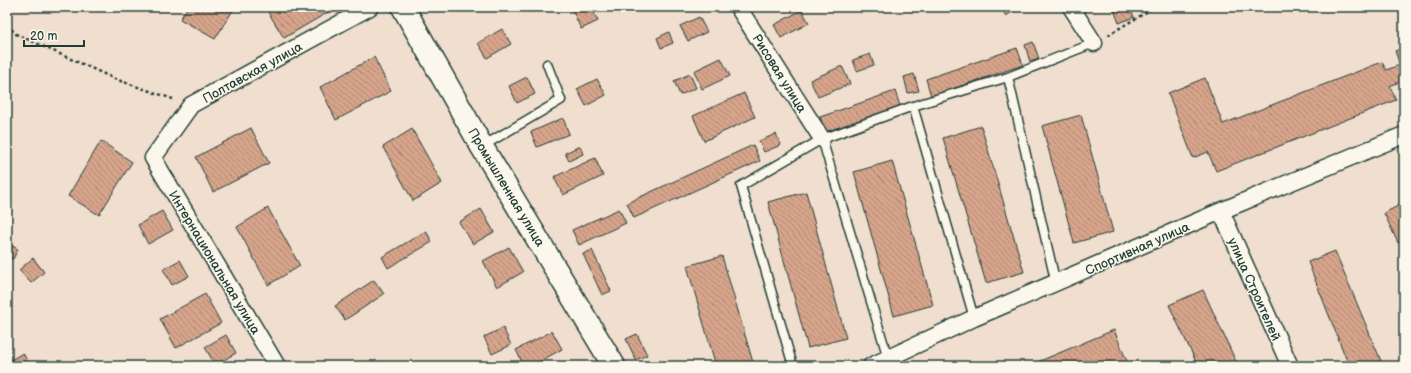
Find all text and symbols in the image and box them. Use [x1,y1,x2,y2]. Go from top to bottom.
scale bar [24,22,84,48]
text: 20 m [30,29,57,44]
street label: Рисовая улица [749,31,810,116]
street label: Полтавская улица [200,39,305,107]
street label: Промышленная улица [464,125,548,250]
street label: Интернациональная улица [165,188,264,338]
street label: Спортивная улица [1083,219,1192,279]
street label: улица Строителей [1224,235,1284,343]

